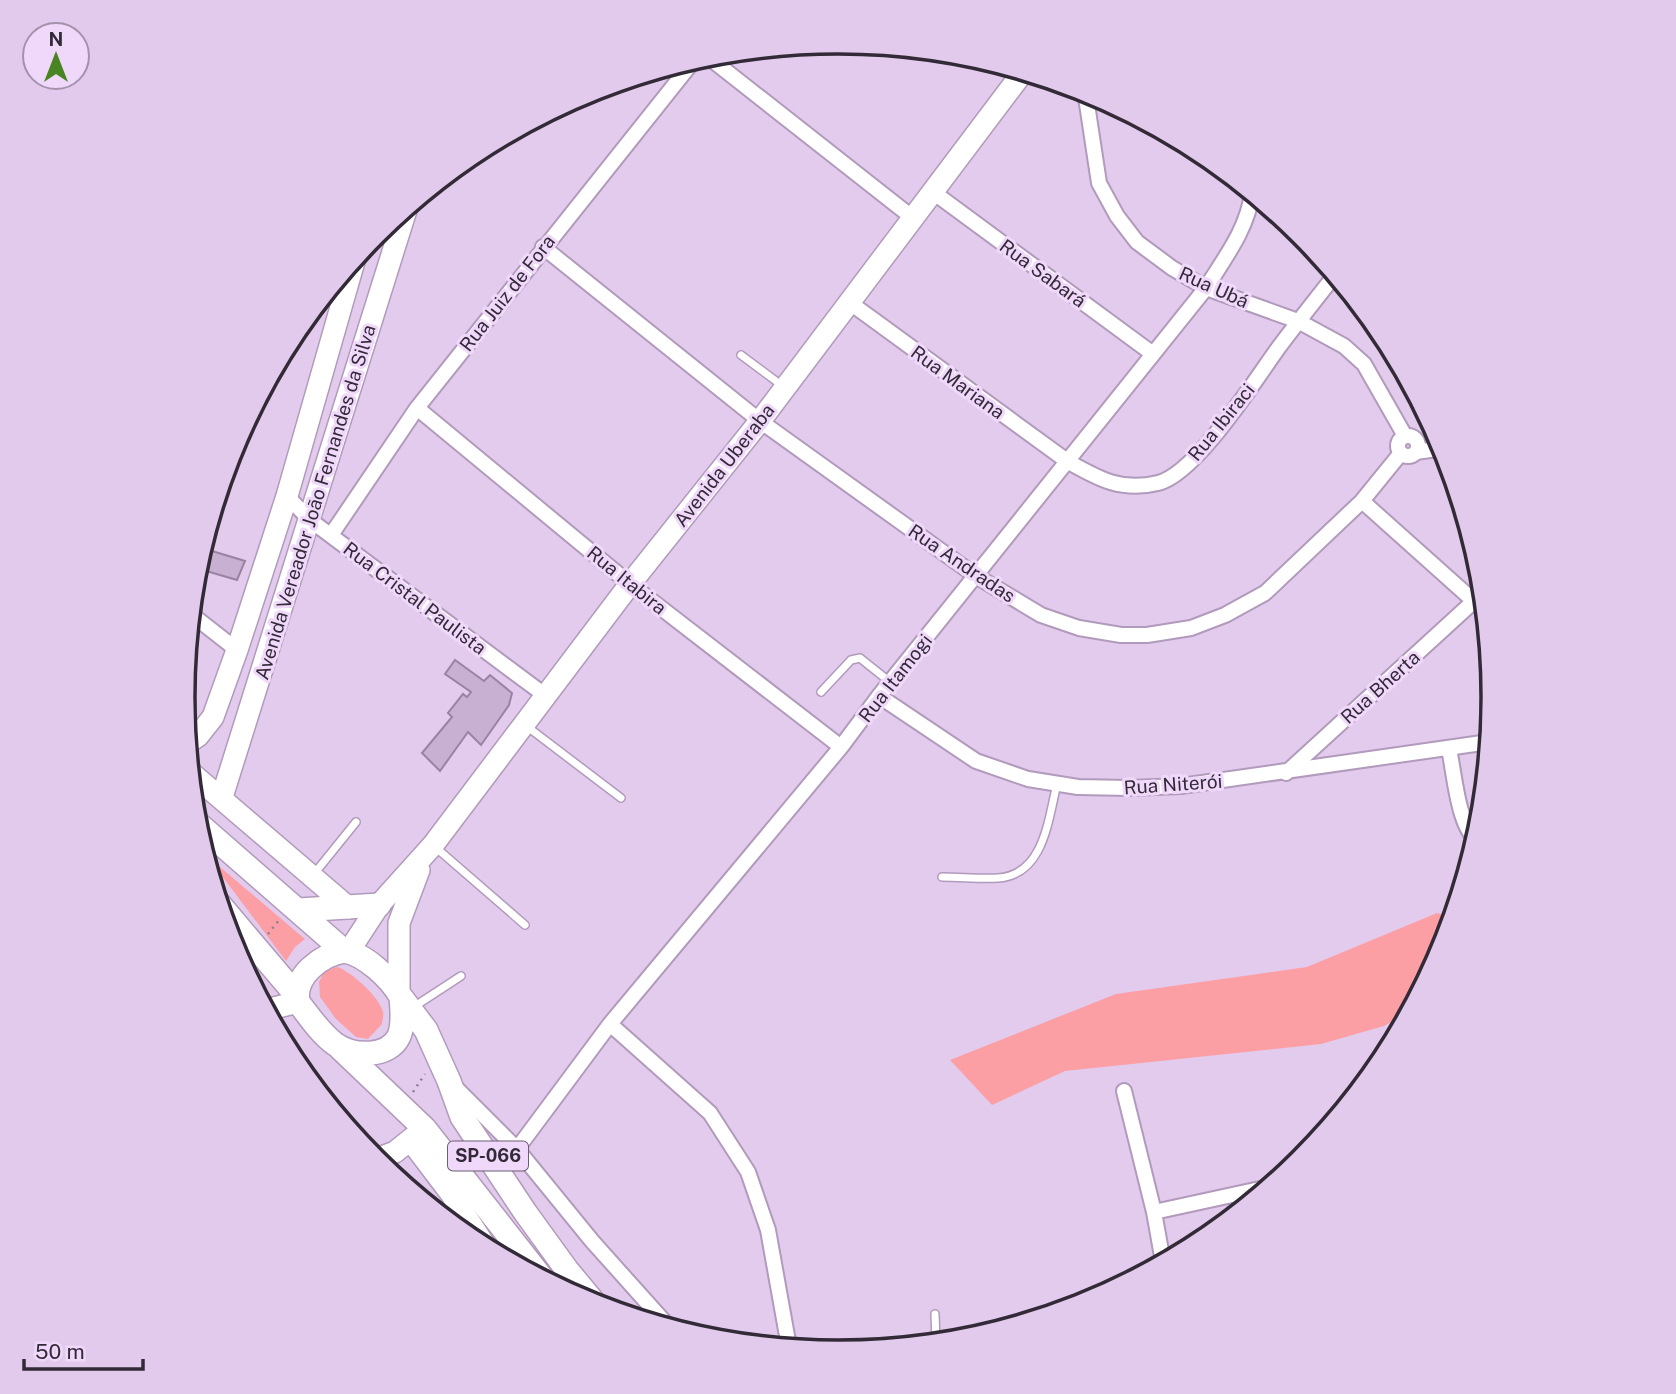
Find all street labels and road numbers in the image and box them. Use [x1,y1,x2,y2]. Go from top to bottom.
street label: Rua Juiz de Fora [455,230,559,356]
street label: Rua Sabará [996,234,1090,312]
street label: Rua Ubá [1176,262,1252,312]
street label: Avenida Vereador João Fernandes da Silva [250,322,380,682]
street label: Rua Mariana [907,341,1009,423]
street label: Rua Ibiraci [1183,379,1259,465]
street label: Avenida Uberaba [669,399,779,531]
street label: Rua Andradas [905,519,1019,607]
street label: Rua Cristal Paulista [339,537,491,659]
street label: Rua Itabira [583,541,671,619]
street label: Rua Itamogi [854,630,936,726]
street label: Rua Bherta [1336,646,1424,728]
street label: Rua Niterói [1123,770,1223,798]
road number: SP-066 [448,1142,528,1170]

